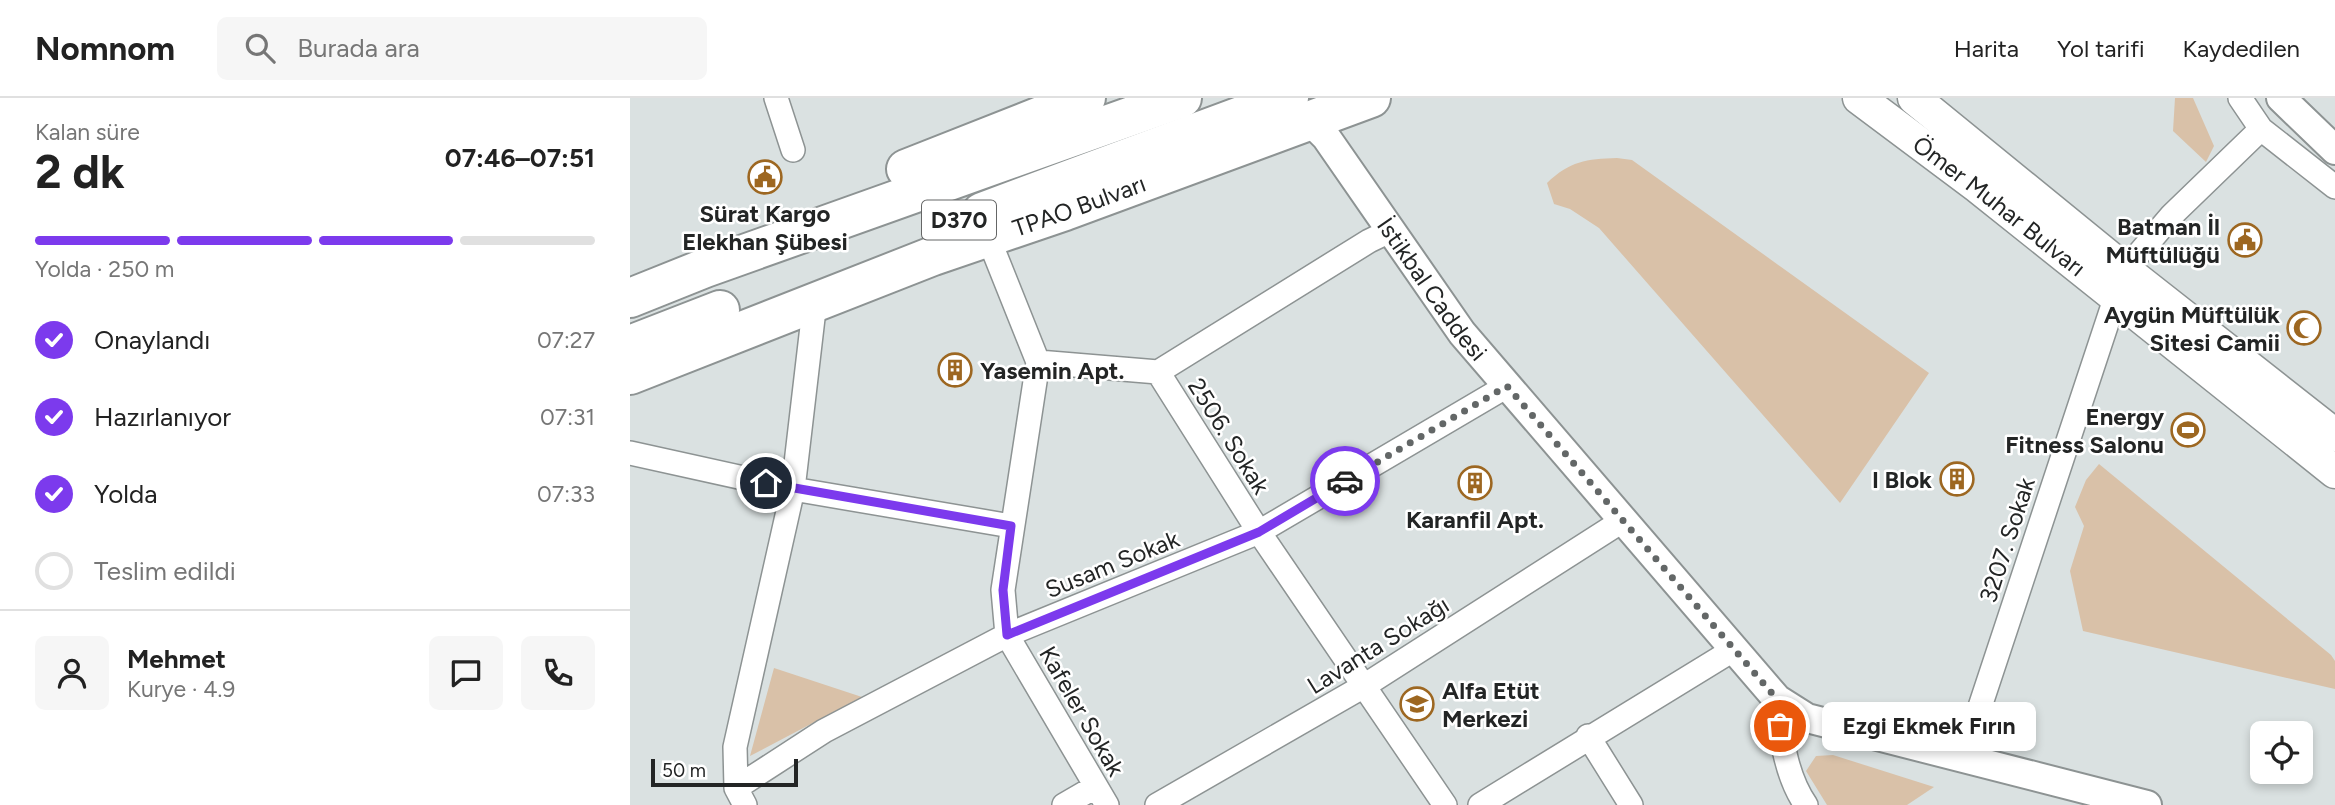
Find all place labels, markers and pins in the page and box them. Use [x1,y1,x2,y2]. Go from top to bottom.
public building icon: Sürat Kargo Elekhan Şübesi [746,158,784,196]
place label: Sürat Kargo Elekhan Şübesi [682,199,848,256]
place label: Batman İl Müftülüğü [2105,212,2220,269]
public building icon: Batman İl Müftülüğü [2226,221,2264,259]
place label: Aygün Müftülük Sitesi Camii [2104,300,2280,357]
mosque icon: Aygün Müftülük Sitesi Camii [2285,309,2323,347]
building icon: Yasemin Apt. [936,351,974,389]
place label: Yasemin Apt. [980,356,1124,385]
place label: Energy Fitness Salonu [2005,402,2164,459]
sports icon: Energy Fitness Salonu [2169,411,2207,449]
pin [736,453,796,513]
building icon: I Blok [1938,460,1976,498]
building icon: Karanfil Apt. [1456,464,1494,502]
place label: I Blok [1872,465,1932,494]
place label: Karanfil Apt. [1406,505,1544,534]
place label: Alfa Etüt Merkezi [1442,676,1540,733]
school or university icon: Alfa Etüt Merkezi [1398,685,1436,723]
pin [1750,696,1810,756]
callout: Ezgi Ekmek Fırın [1822,702,2036,750]

